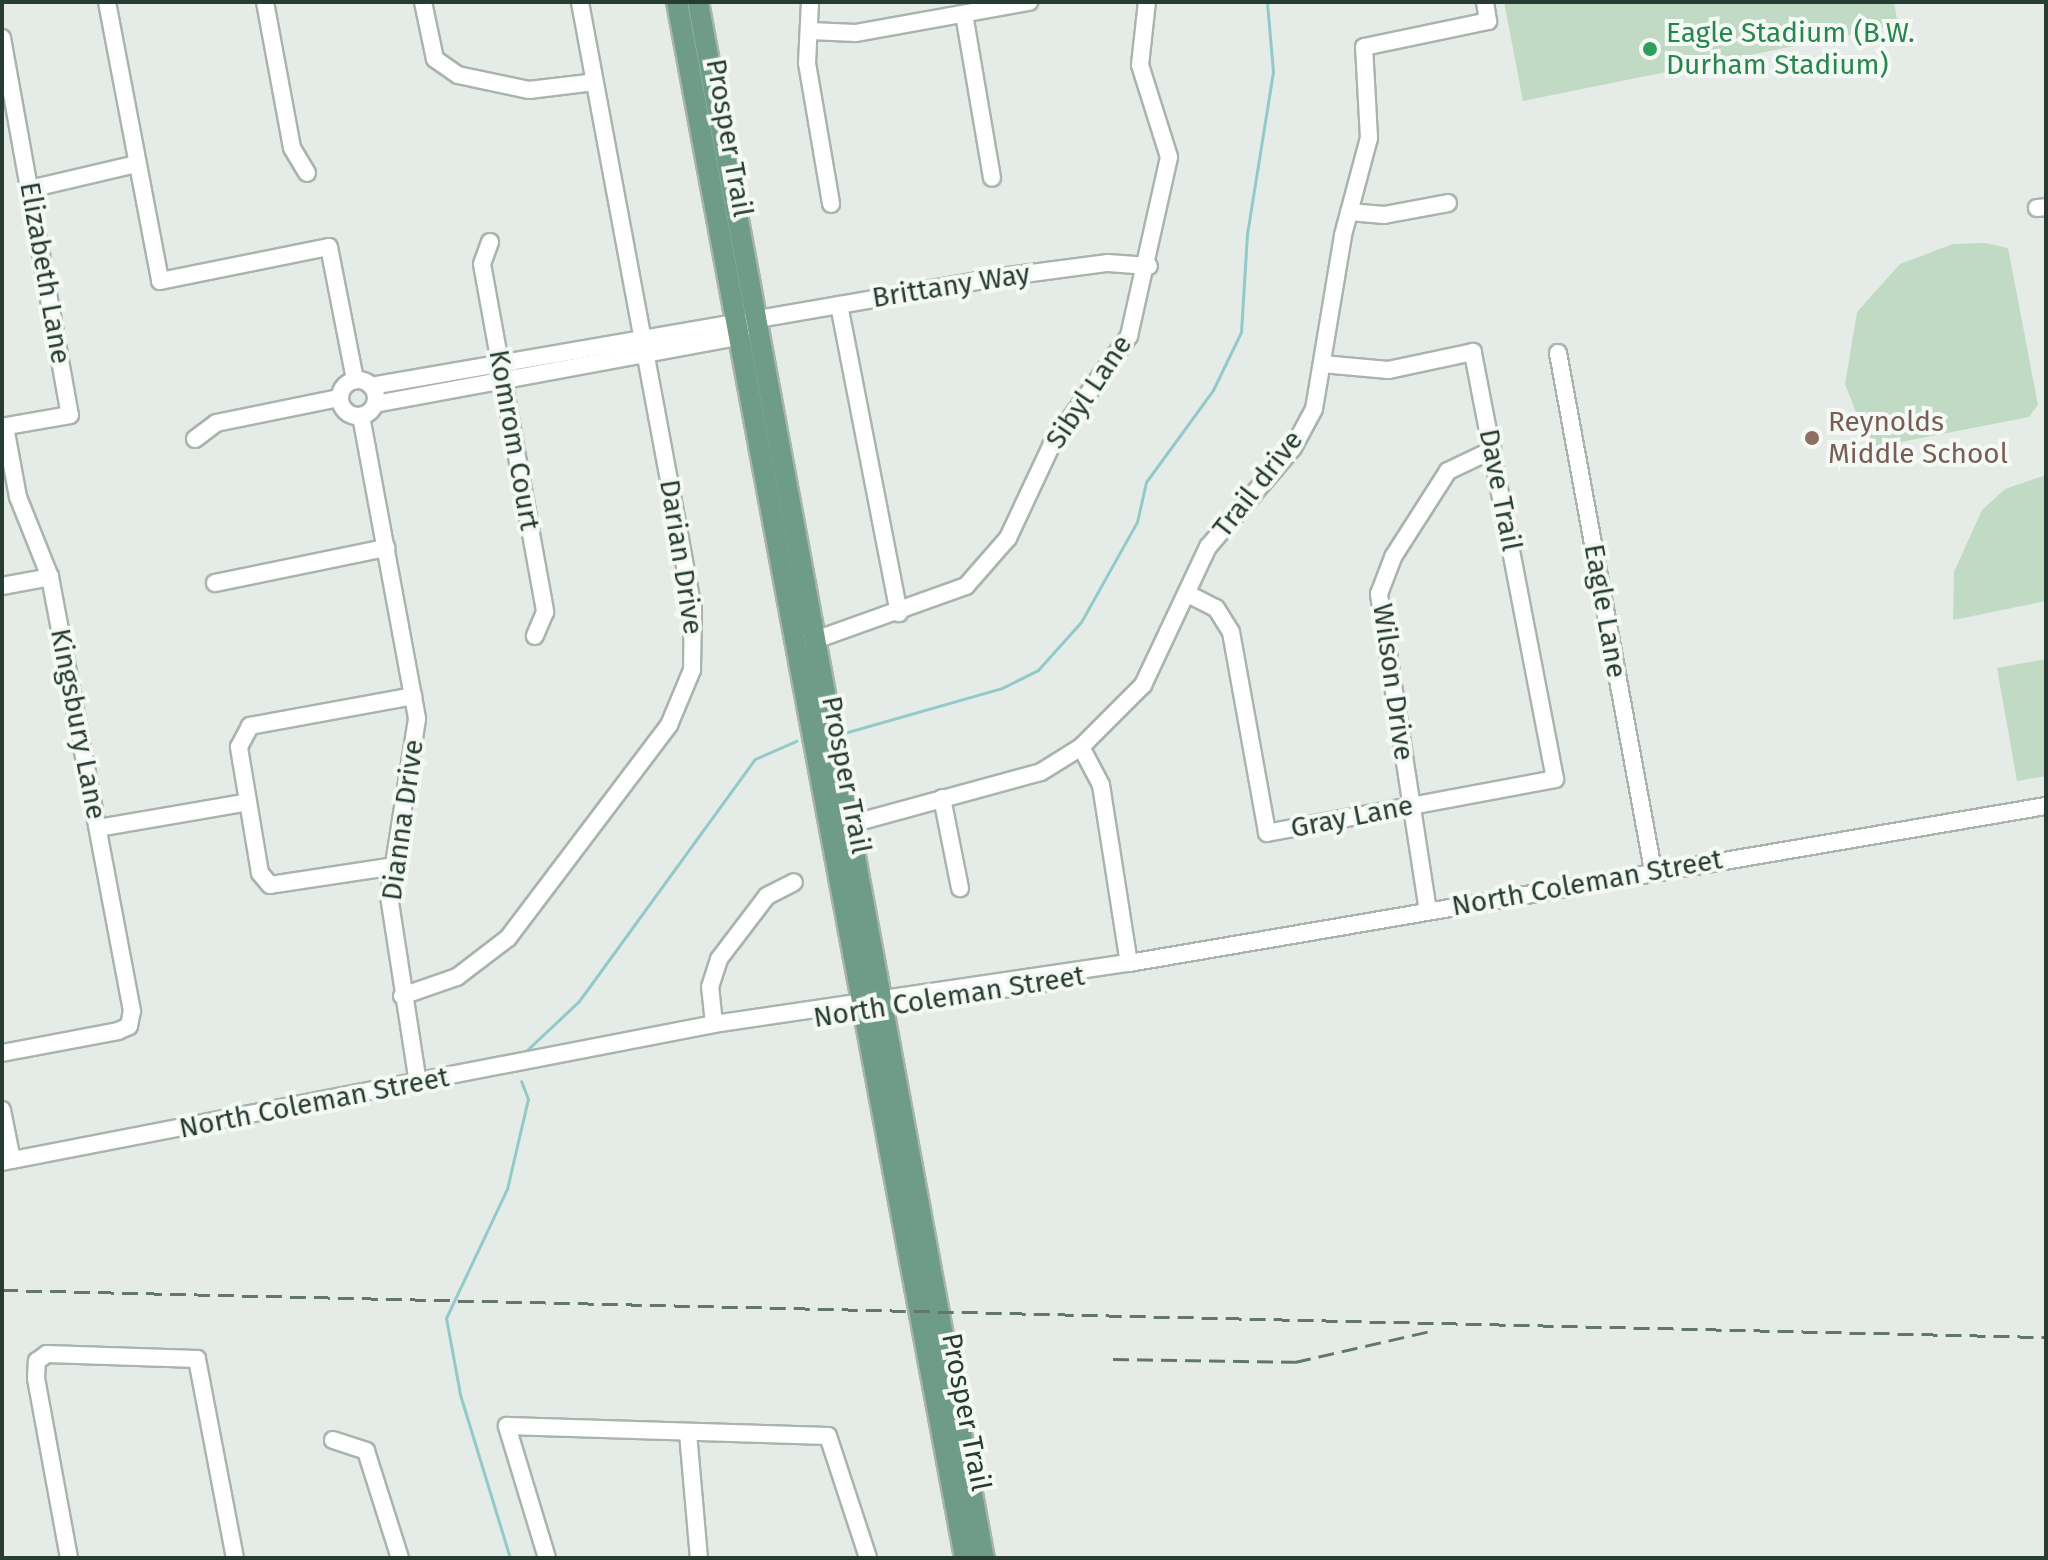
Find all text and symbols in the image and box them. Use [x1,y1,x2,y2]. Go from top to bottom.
place label: Eagle Stadium (B.W. Durham Stadium) [1666,16,1915,82]
marker: Eagle Stadium (B.W. Durham Stadium) [1641,40,1659,58]
street label: Prosper Trail [699,56,759,220]
street label: Elizabeth Lane [12,179,78,367]
street label: Brittany Way [870,257,1032,315]
street label: Sibyl Lane [1039,329,1139,455]
street label: Komrom Court [482,347,546,533]
place label: Reynolds Middle School [1828,405,2008,471]
street label: Trail drive [1206,424,1310,544]
street label: Dave Trail [1472,426,1528,554]
marker: Reynolds Middle School [1803,429,1821,447]
street label: Darian Drive [652,477,710,637]
street label: Eagle Lane [1577,541,1633,681]
street label: Wilson Drive [1365,601,1421,763]
street label: Kingsbury Lane [43,626,113,822]
street label: Prosper Trail [814,693,878,857]
street label: Dianna Drive [375,737,431,903]
street label: Gray Lane [1288,789,1416,845]
street label: North Coleman Street [1449,843,1725,923]
street label: North Coleman Street [811,959,1087,1035]
street label: North Coleman Street [176,1060,452,1146]
street label: Prosper Trail [934,1330,998,1494]

